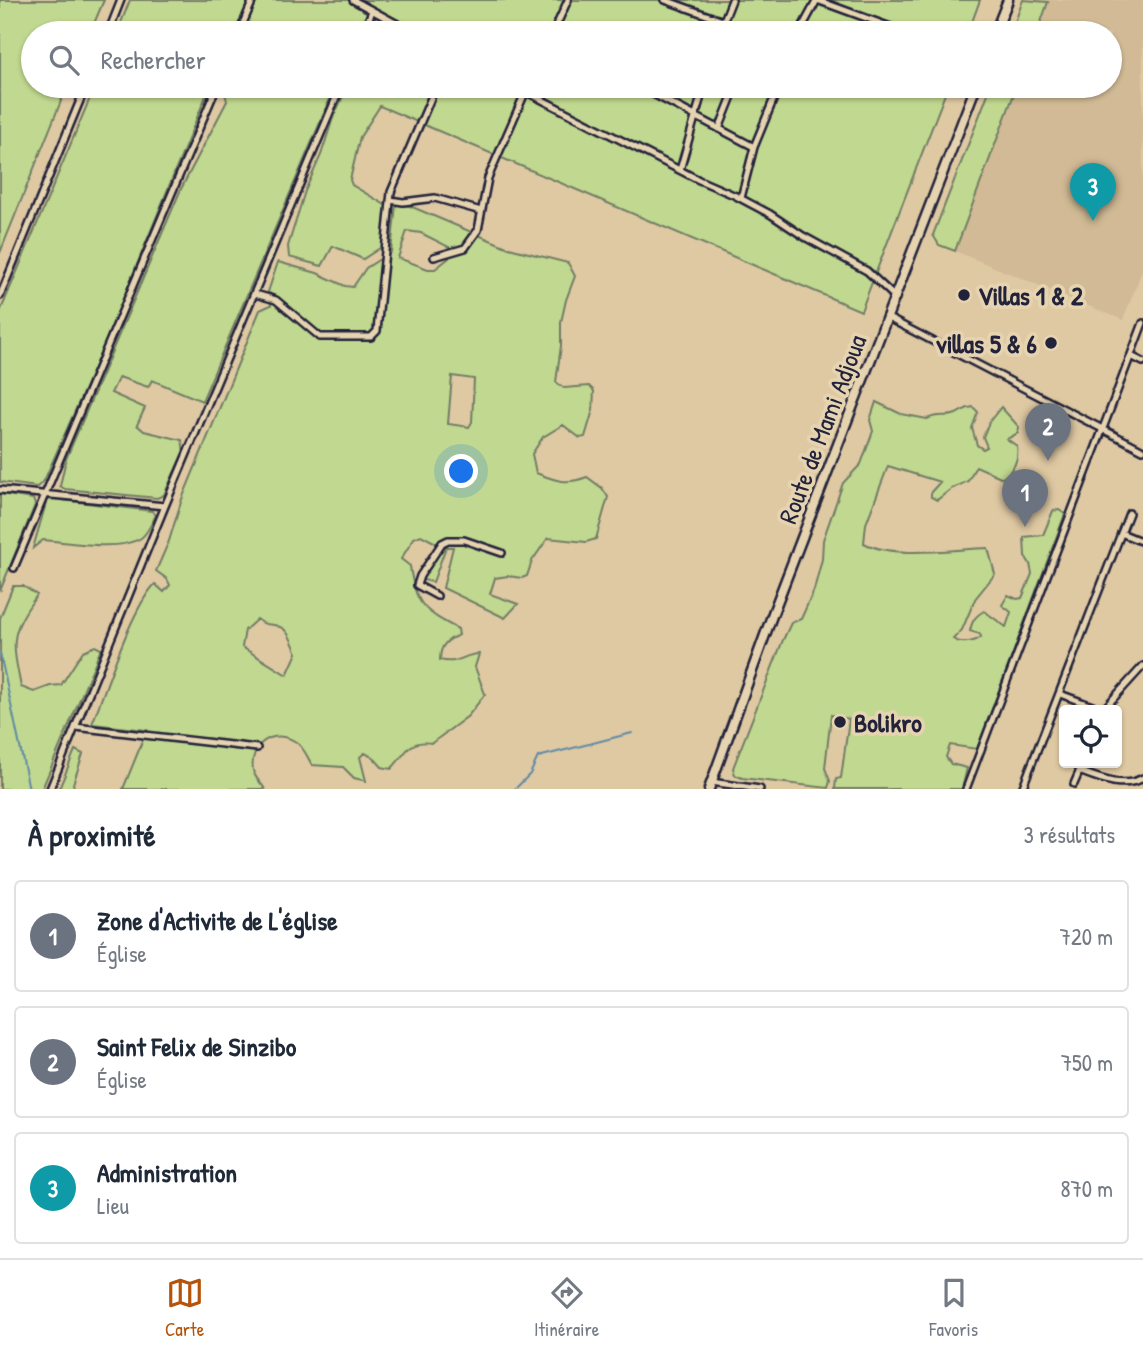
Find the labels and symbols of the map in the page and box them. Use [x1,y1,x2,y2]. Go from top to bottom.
pin: 3 [1070,163,1116,221]
place label: Villas 1 & 2 [978,278,1084,313]
marker: Villas 1 & 2 [956,287,972,303]
place label: villas 5 & 6 [936,326,1038,361]
street label: Route de Mami Adjoua [770,330,874,528]
marker: villas 5 & 6 [1043,335,1059,351]
pin: 2 [1025,403,1071,461]
your location [444,454,478,488]
pin: 1 [1002,469,1048,527]
place label: Bolikro [854,705,922,740]
marker: Bolikro [832,714,848,730]

